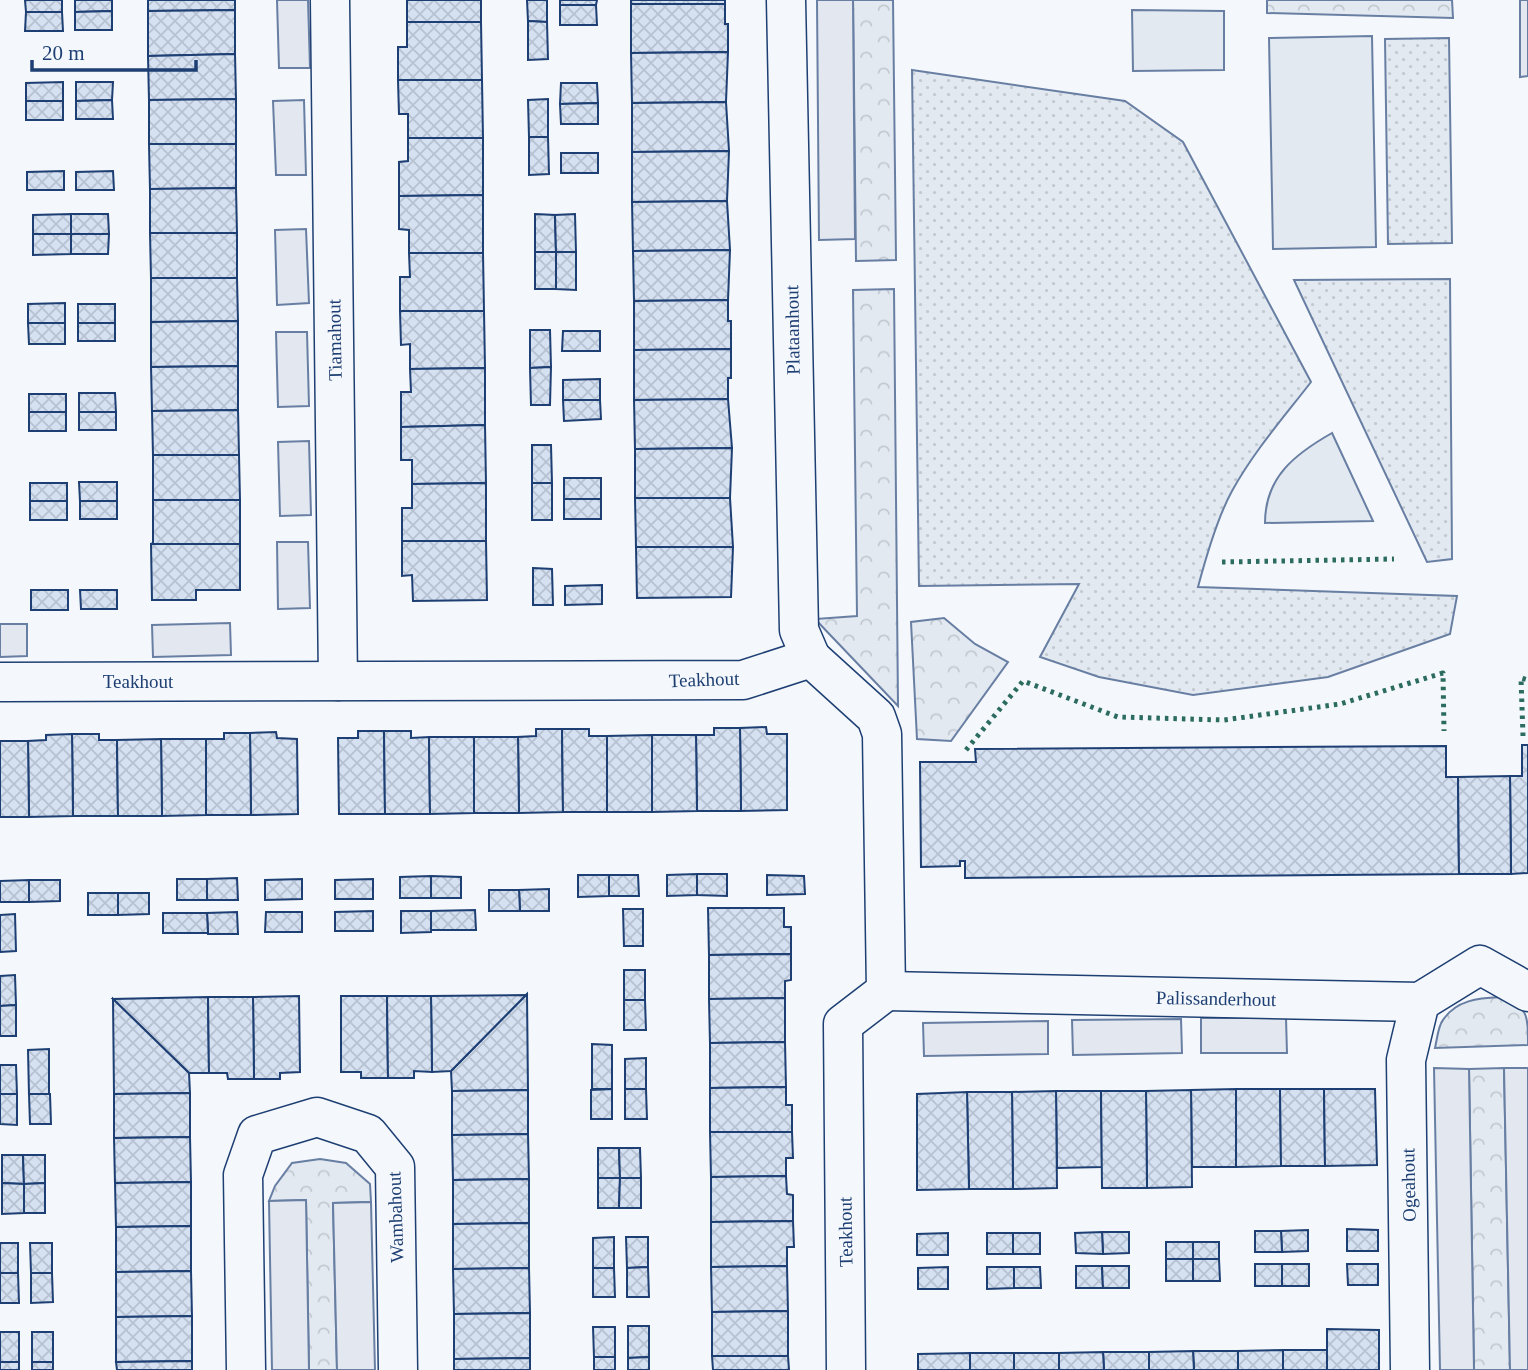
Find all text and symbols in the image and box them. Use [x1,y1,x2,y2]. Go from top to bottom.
scale bar [32,28,196,72]
text: 20 m [42,41,85,65]
street label: Plataanhout [781,284,804,375]
street label: Tiamahout [323,298,346,381]
street label: Teakhout [668,668,740,691]
street label: Teakhout [103,671,174,692]
street label: Palissanderhout [1156,987,1277,1010]
street label: Ogeahout [1397,1147,1420,1222]
street label: Wambahout [383,1170,408,1263]
street label: Teakhout [834,1196,857,1267]

